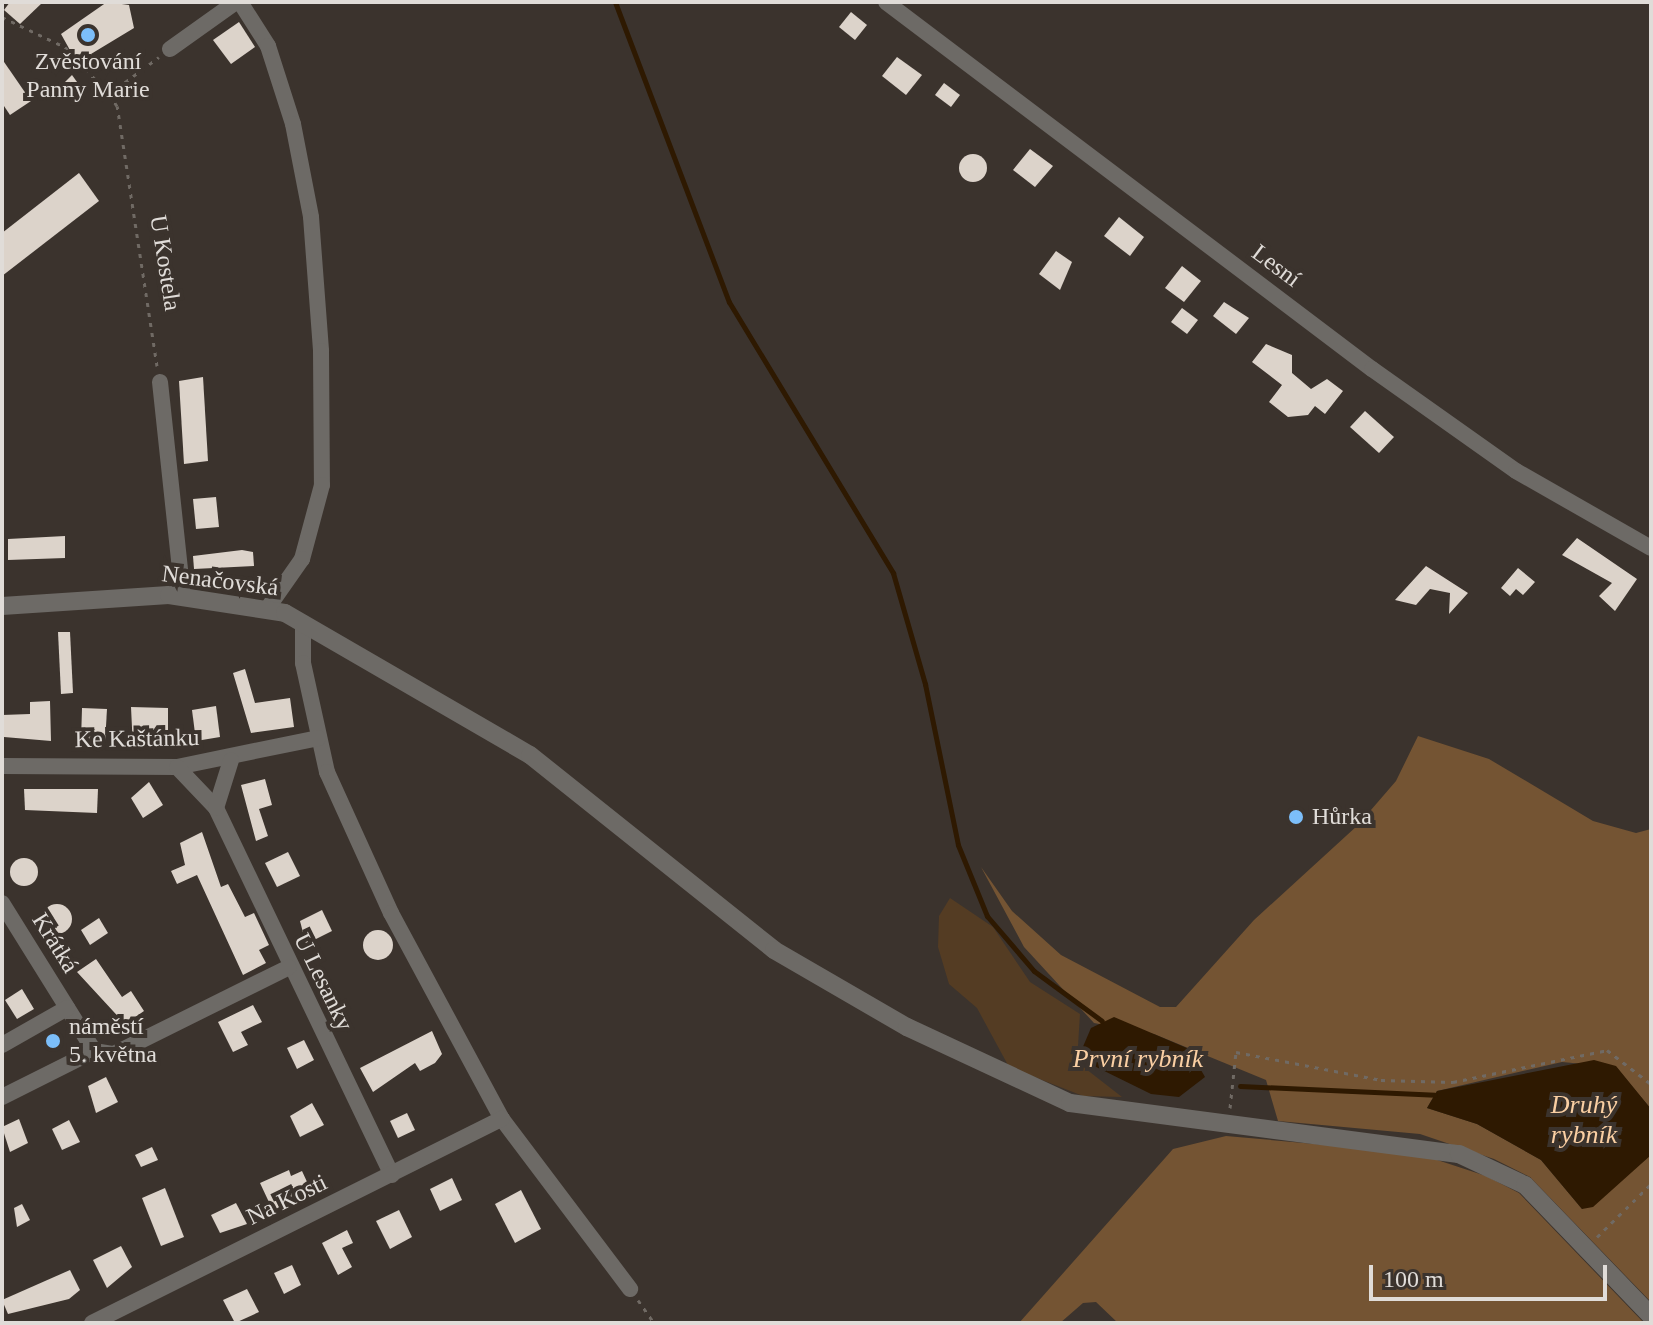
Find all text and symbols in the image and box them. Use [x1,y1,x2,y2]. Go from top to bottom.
marker: Zvěstování Panny Marie [79,26,97,44]
place label: Zvěstování Panny Marie [26,48,150,104]
street label: U Kostela [143,213,187,313]
street label: Lesní [1246,238,1306,294]
street label: Nenačovská [160,560,280,602]
street label: Ke Kaštánku [74,724,200,754]
place label: Hůrka [1312,803,1372,831]
marker: Hůrka [1287,808,1305,826]
street label: Krátká [25,908,85,978]
street label: U Lesanky [287,929,359,1035]
place label: náměstí 5. května [69,1013,157,1069]
marker: náměstí 5. května [44,1032,62,1050]
water label: První rybník [1073,1043,1203,1075]
water label: Druhý rybník [1551,1089,1617,1150]
street label: Na Kosti [242,1168,332,1232]
scale bar [1373,1249,1611,1299]
text: 100 m [1383,1266,1444,1292]

